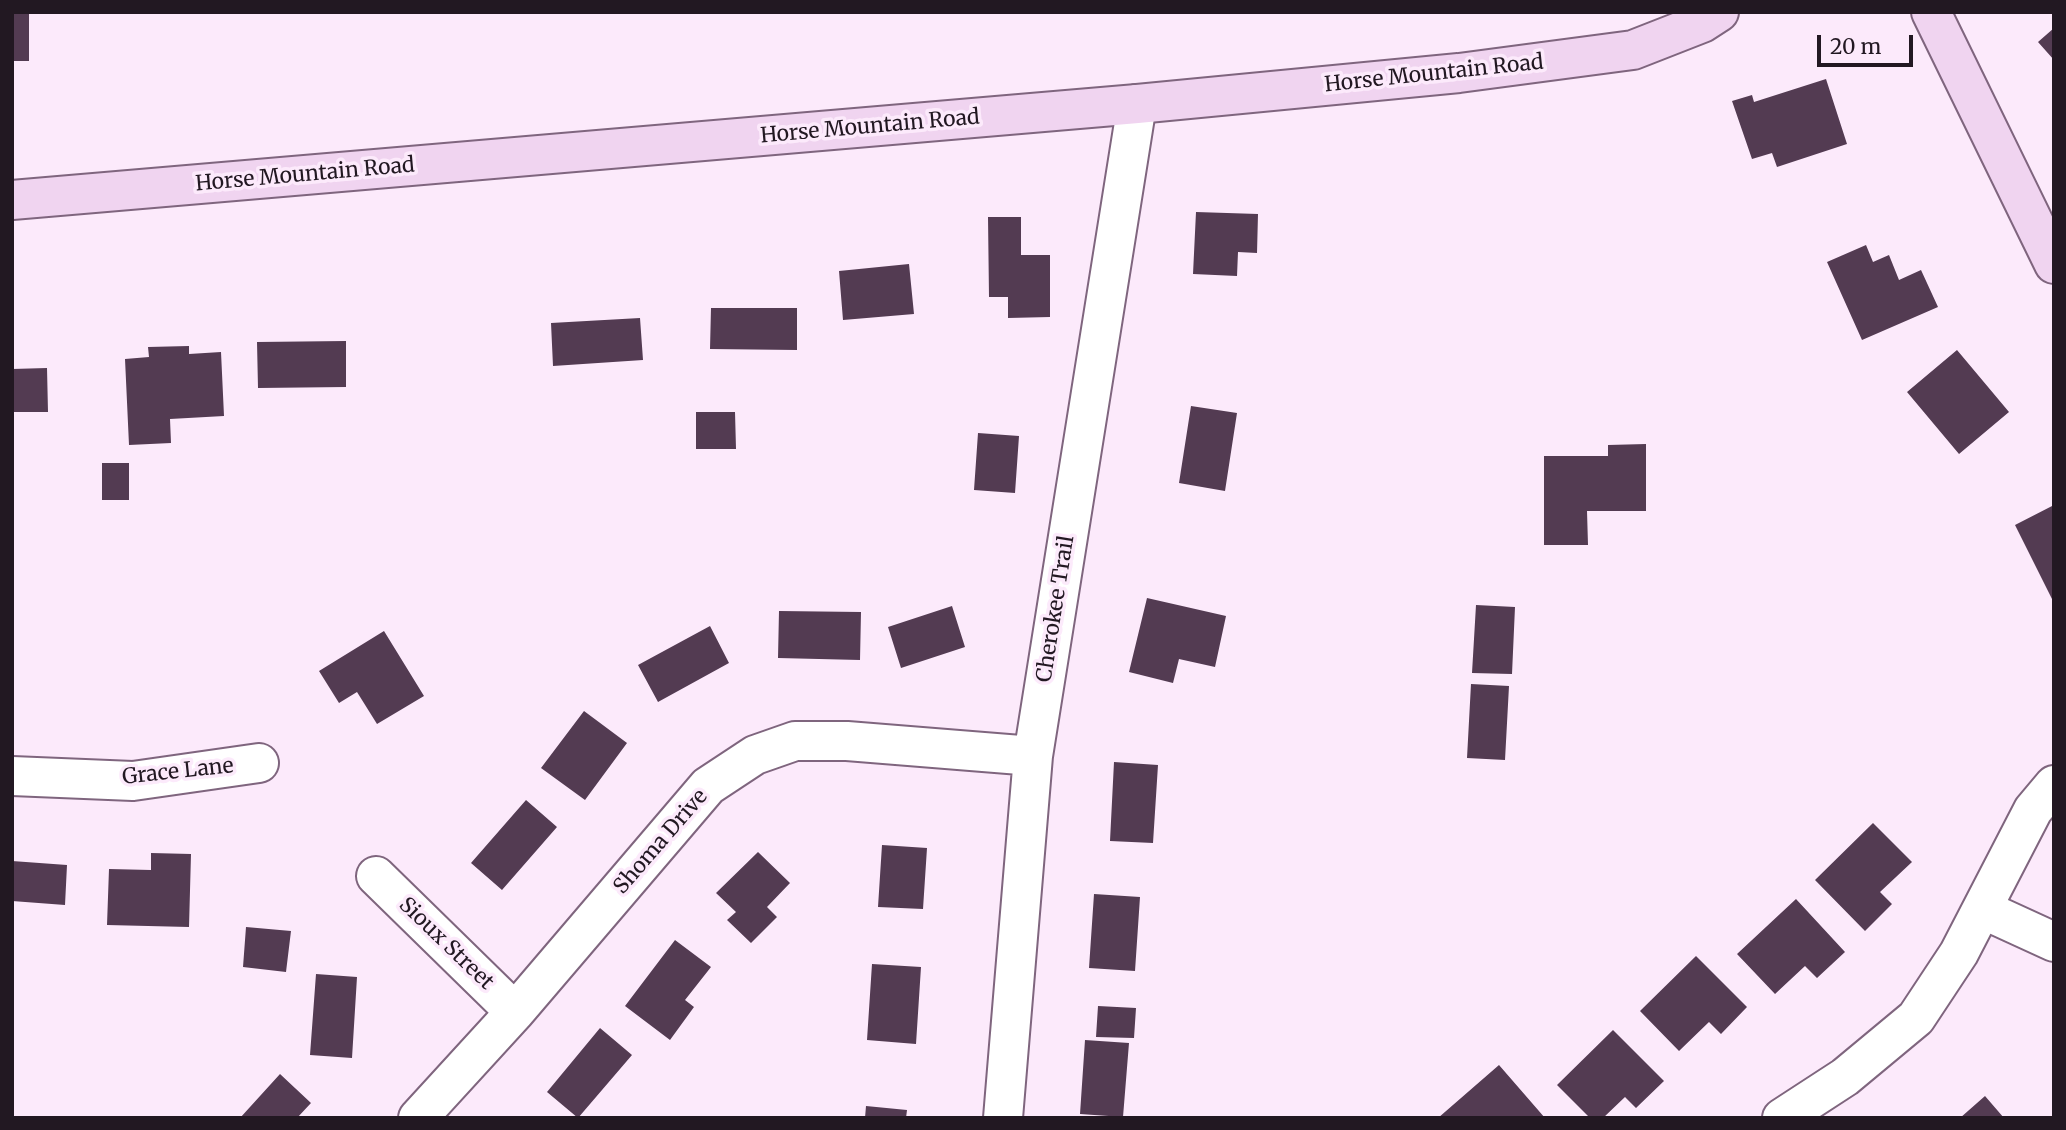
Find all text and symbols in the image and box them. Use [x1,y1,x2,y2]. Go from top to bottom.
scale bar [1821,21,1917,65]
text: 20 m [1830,33,1881,60]
street label: Horse Mountain Road [1323,50,1545,98]
street label: Horse Mountain Road [759,105,981,149]
street label: Horse Mountain Road [194,153,416,197]
street label: Cherokee Trail [1032,534,1080,684]
street label: Grace Lane [121,754,235,790]
street label: Shoma Drive [609,785,713,899]
street label: Sioux Street [393,893,499,995]

